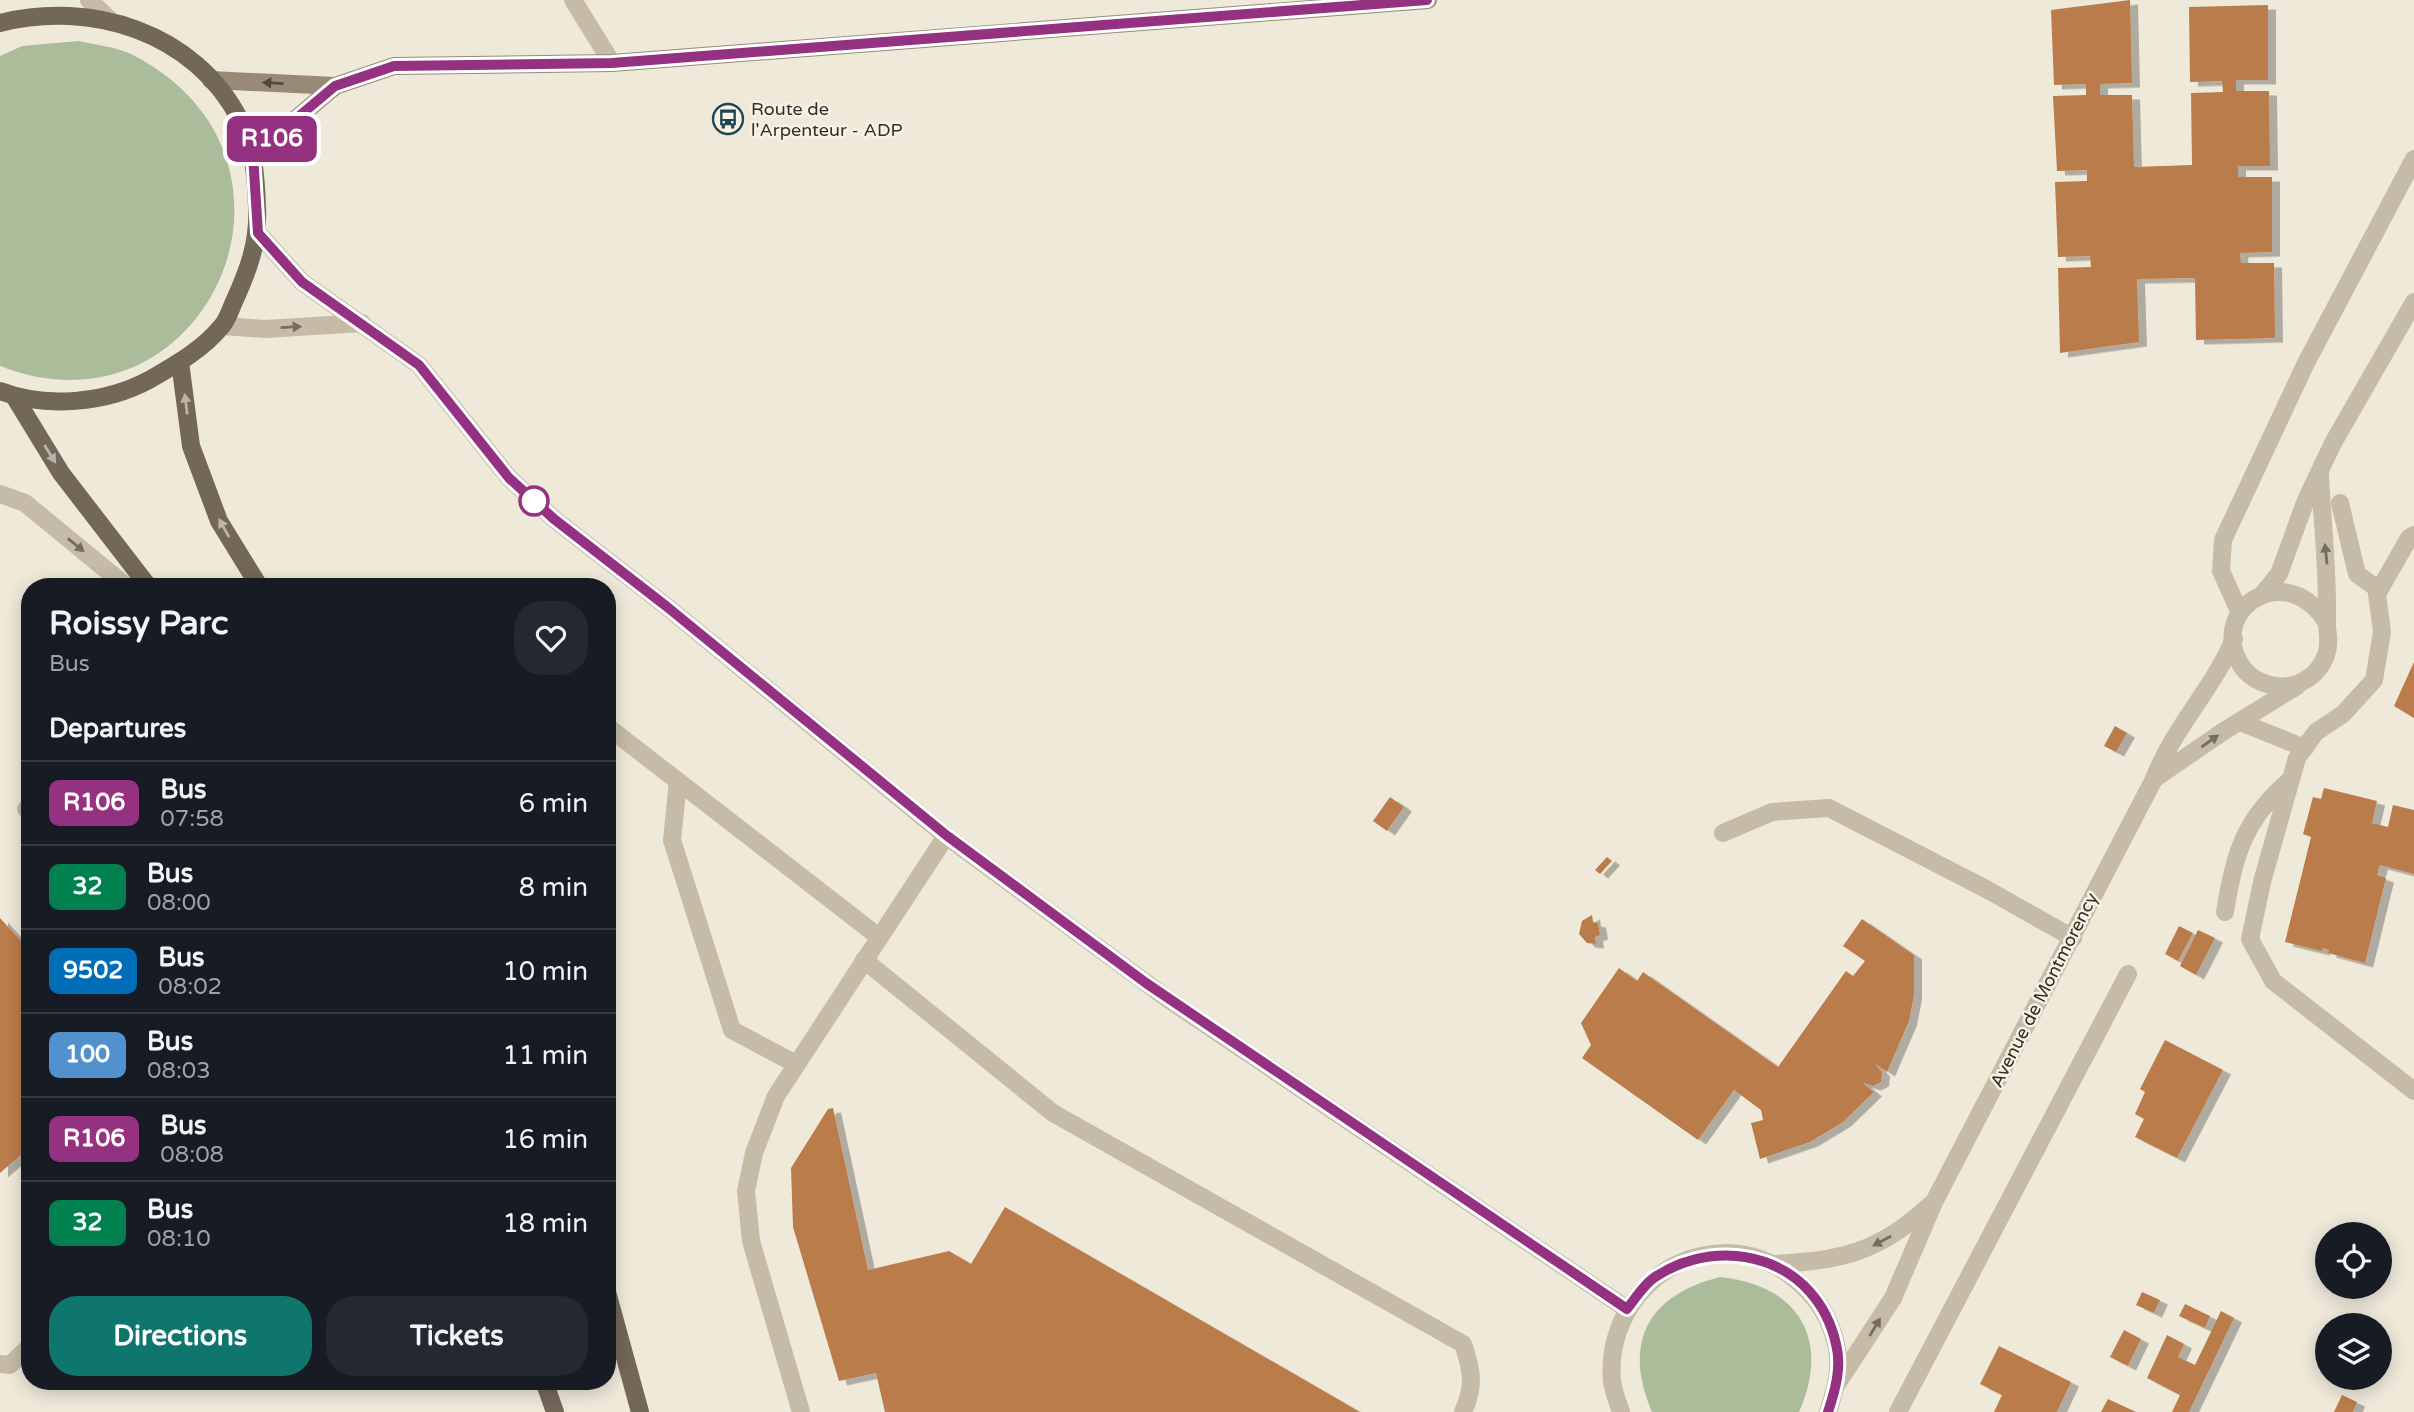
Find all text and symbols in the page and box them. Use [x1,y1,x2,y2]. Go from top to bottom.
one-way arrow [262,78,284,89]
place label: Route de l'Arpenteur - ADP [751,98,903,141]
bus stop icon: Route de l'Arpenteur - ADP [711,102,745,136]
line badge: R106 [223,116,321,162]
text: R106 [241,124,303,153]
one-way arrow [280,322,302,333]
one-way arrow [180,393,191,415]
one-way arrow [43,445,56,464]
unlabelled marker [519,486,549,516]
one-way arrow [218,518,230,537]
one-way arrow [68,537,85,552]
one-way arrow [2320,543,2331,565]
button: heart [514,601,588,675]
text: Roissy Parc [49,604,228,643]
text: Bus [49,650,90,678]
text: Departures [49,713,186,744]
one-way arrow [2201,734,2219,748]
text: Bus [160,774,206,805]
text: R106 [63,788,125,817]
text: 6 min [519,788,588,819]
text: 07:58 [160,805,224,833]
text: Bus [147,858,193,889]
text: 32 [72,872,103,901]
text: 8 min [519,872,588,903]
text: 08:00 [147,889,211,917]
street label: Avenue de Montmorency [1985,889,2103,1091]
text: Bus [158,942,204,973]
text: 9502 [63,956,123,985]
text: 10 min [502,956,588,987]
text: 08:02 [158,973,222,1001]
text: Bus [147,1026,193,1057]
text: 100 [65,1040,110,1069]
text: 11 min [502,1040,588,1071]
text: 08:03 [147,1057,211,1085]
text: Bus [160,1110,206,1141]
text: R106 [63,1124,125,1153]
text: 16 min [502,1124,588,1155]
text: 08:08 [160,1141,224,1169]
text: Bus [147,1194,193,1225]
text: 32 [72,1208,103,1237]
text: 18 min [502,1208,588,1239]
map controls [2315,1222,2392,1390]
button: locate [2315,1222,2392,1299]
text: 08:10 [147,1225,211,1253]
one-way arrow [1872,1236,1892,1247]
button: Directions [49,1296,312,1376]
button: Tickets [326,1296,588,1376]
button: layers [2315,1313,2392,1390]
one-way arrow [1869,1318,1881,1337]

